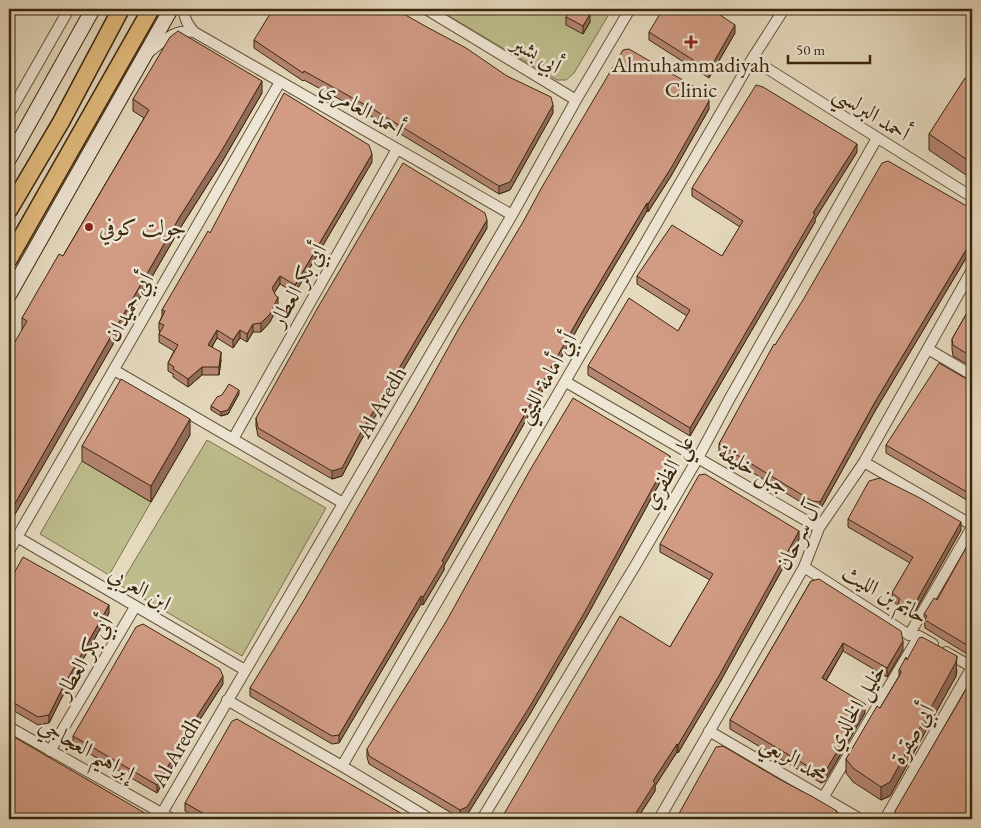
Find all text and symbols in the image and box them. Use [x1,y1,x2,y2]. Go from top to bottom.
street label: أبي بشير [503,26,569,84]
scale bar [788,32,871,64]
marker: Almuhammadiyah Clinic [684,35,698,49]
text: 50 m [796,40,825,59]
place label: Almuhammadiyah Clinic [611,50,770,104]
street label: أحمد العامري [313,71,411,147]
street label: أحمد البرلسي [825,77,917,153]
place label: جولت كوفي [99,213,186,246]
marker: جولت كوفي [83,221,95,233]
street label: أبي بكر العطار [261,237,337,336]
street label: أبي حميدان [97,266,164,349]
street label: أبي أمامة الليثي [508,326,589,432]
street label: Al Aredh [348,361,413,444]
street label: علي الظفري [635,430,707,518]
street label: جبل خليفة [712,437,795,502]
street label: آل سرحان [768,495,829,575]
street label: ابن العربي [101,558,177,621]
street label: حاتم بن الليث [834,558,933,635]
street label: أبي بكر العطار [46,609,124,707]
street label: خليل الخالدي [818,658,895,757]
street label: أبي صقرة [882,697,945,771]
street label: Al Aredh [143,710,208,793]
street label: إبراهيم العجاجي [30,711,141,794]
street label: محمد الربعي [752,728,833,795]

